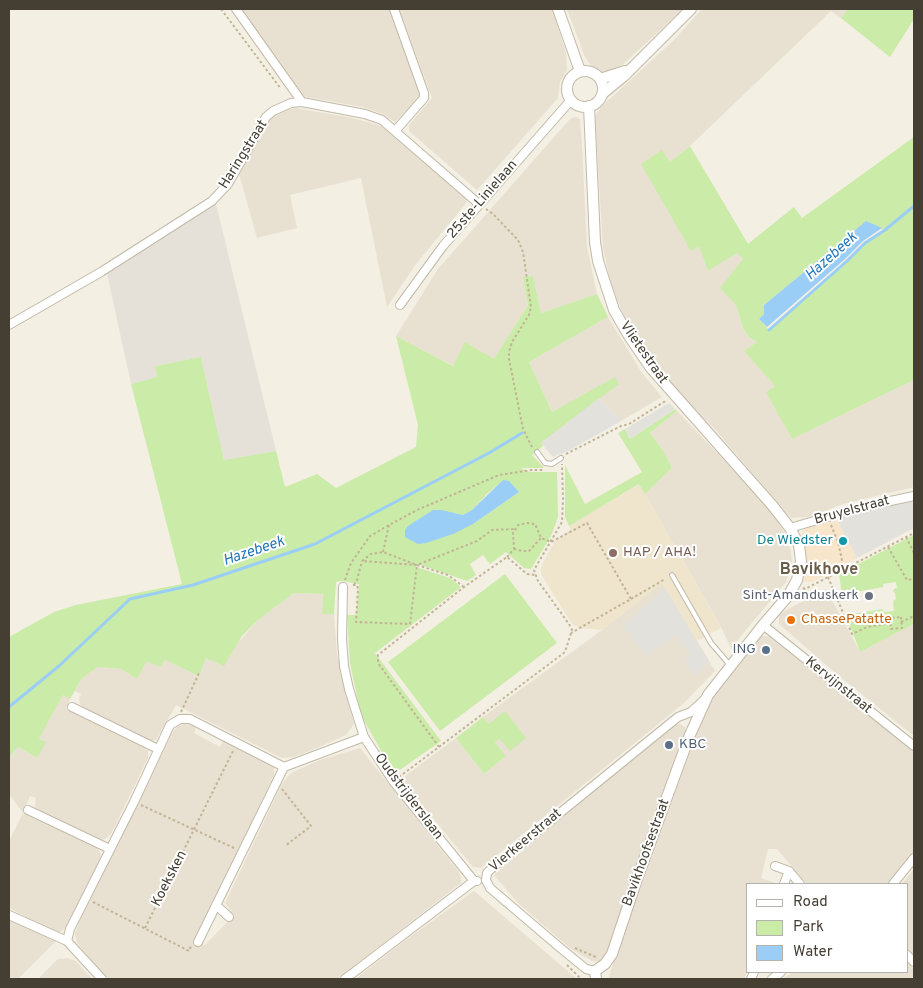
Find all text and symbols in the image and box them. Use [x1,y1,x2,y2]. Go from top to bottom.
street label: Haringstraat [216,117,272,193]
street label: 25ste-Linielaan [444,157,522,243]
water label: Hazebeek [802,229,862,285]
street label: Vlietestraat [615,318,671,388]
street label: Bruyelstraat [813,493,891,529]
water label: Hazebeek [221,533,287,571]
place label: De Wiedster [757,533,833,549]
marker: De Wiedster [837,535,849,547]
place label: HAP / AHA! [623,545,696,561]
marker: HAP / AHA! [607,547,619,559]
district label: Bavikhove [780,561,858,581]
place label: Sint-Amanduskerk [742,588,859,604]
marker: Sint-Amanduskerk [863,590,875,602]
place label: ChassePatatte [801,612,892,628]
marker: ChassePatatte [785,614,797,626]
place label: ING [733,642,756,658]
marker: ING [760,644,772,656]
street label: Kervijnstraat [801,654,875,718]
place label: KBC [679,737,706,753]
marker: KBC [663,739,675,751]
street label: Oudstrijderslaan [370,750,446,844]
street label: Bavikhoofsestraat [620,797,674,909]
street label: Vierkeerstraat [486,806,566,876]
street label: Koeksken [149,848,191,910]
legend [746,883,908,973]
text: Road [793,893,828,912]
text: Park [793,918,824,937]
text: Water [793,943,832,962]

